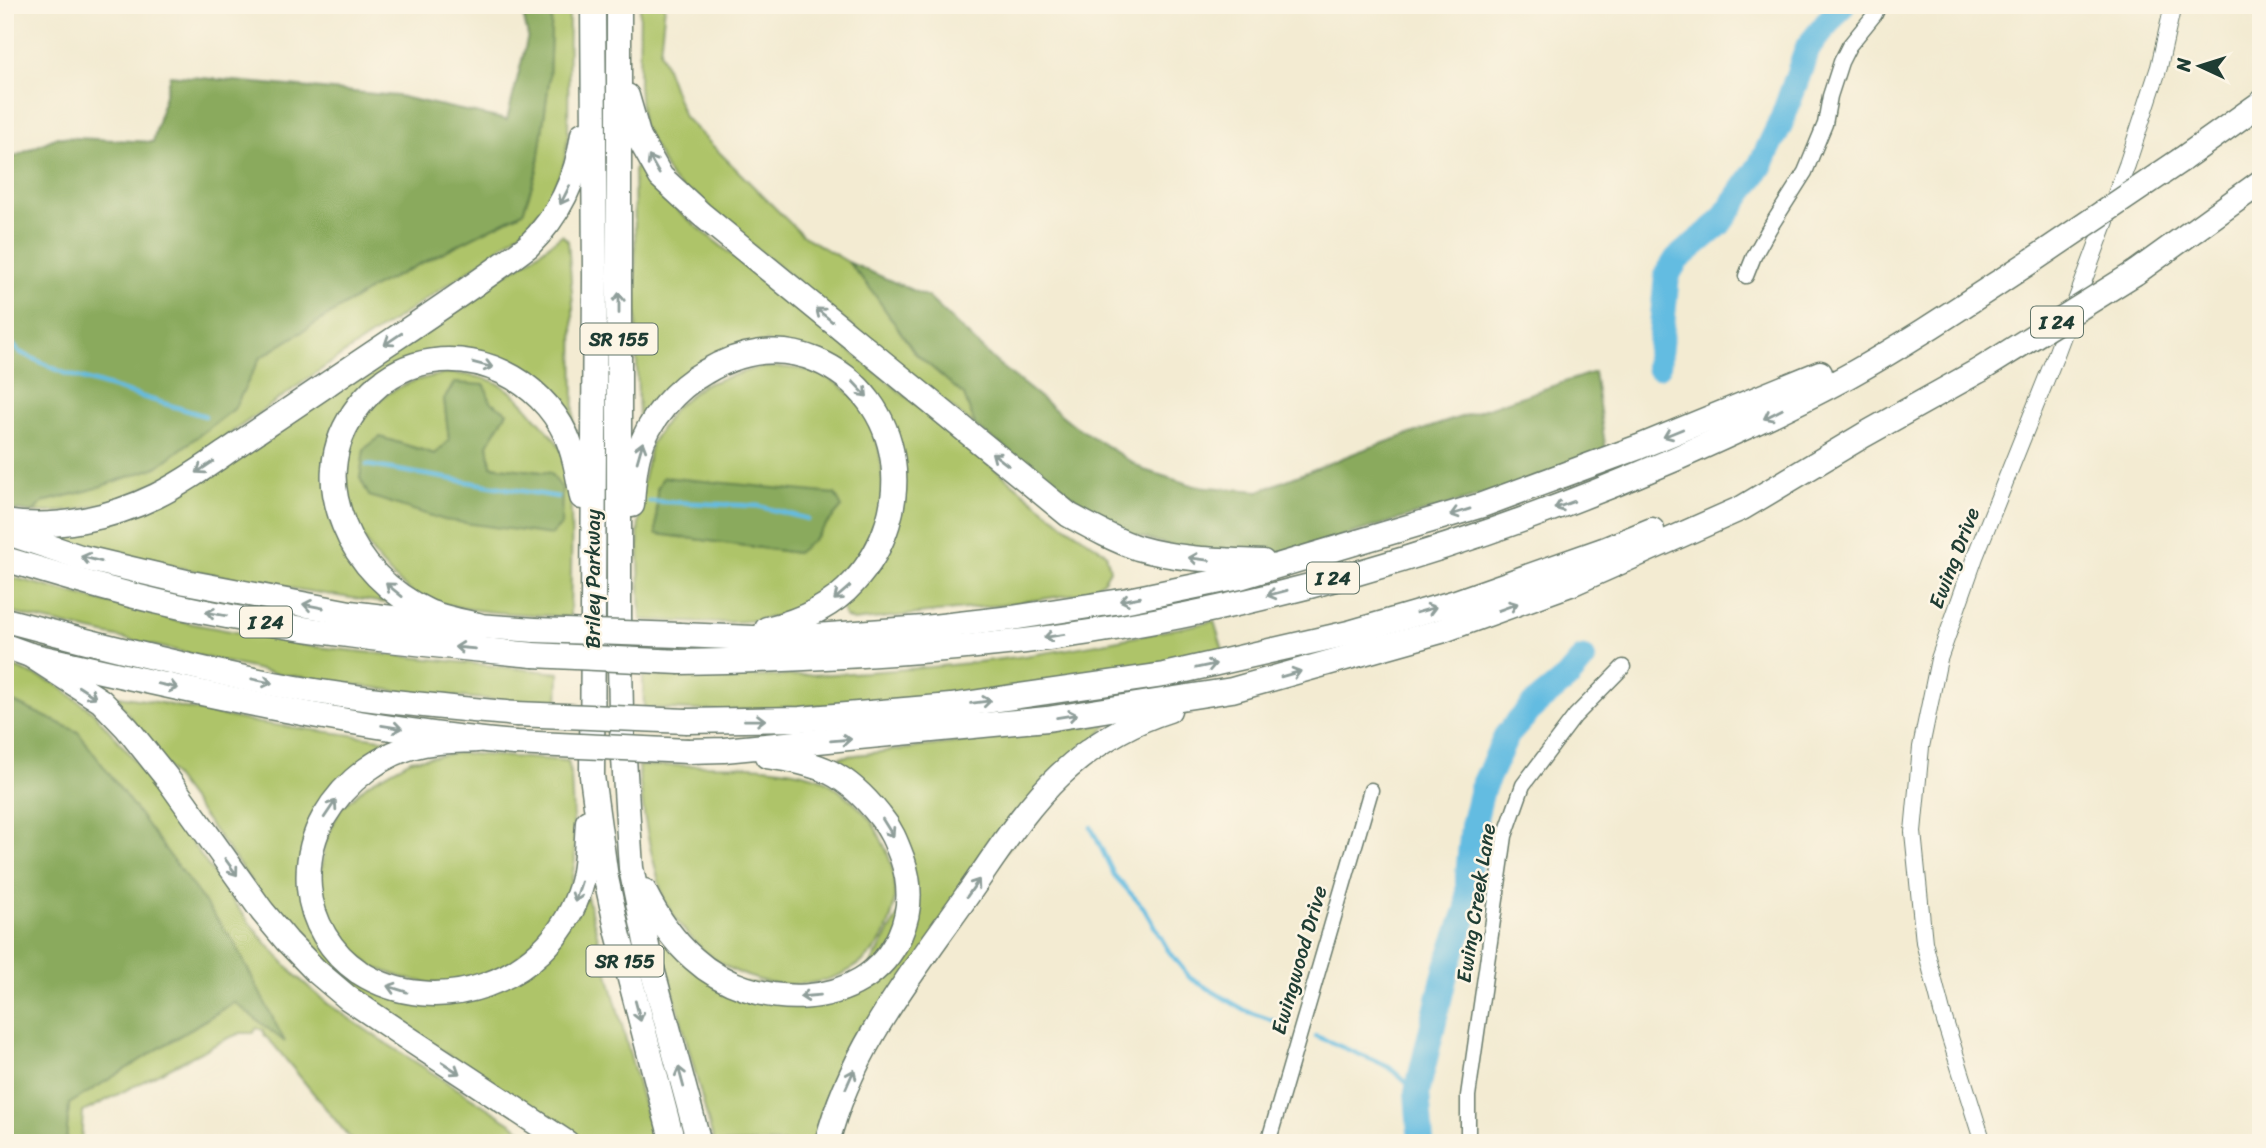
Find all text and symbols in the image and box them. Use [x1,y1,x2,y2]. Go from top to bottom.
north arrow [2164,32,2234,102]
text: N [2167,56,2201,74]
one-way arrow [647,155,660,176]
one-way arrow [558,184,572,205]
one-way arrow [612,292,626,315]
road number: I 24 [2031,306,2083,338]
one-way arrow [815,307,833,323]
road number: SR 155 [580,324,658,354]
one-way arrow [384,332,403,346]
one-way arrow [472,359,494,372]
one-way arrow [852,380,868,398]
one-way arrow [1763,407,1784,421]
one-way arrow [1663,427,1684,440]
one-way arrow [635,441,648,463]
one-way arrow [991,452,1010,467]
one-way arrow [195,460,215,474]
one-way arrow [1554,500,1576,512]
street label: Ewing Drive [1917,502,1991,614]
one-way arrow [1449,506,1471,519]
street label: Briley Parkway [574,509,612,649]
one-way arrow [80,552,103,565]
one-way arrow [1188,552,1211,565]
road number: I 24 [1307,562,1359,594]
one-way arrow [385,582,403,598]
one-way arrow [834,585,852,601]
one-way arrow [1266,588,1288,601]
one-way arrow [1119,593,1142,606]
one-way arrow [302,599,325,612]
one-way arrow [1496,600,1518,612]
one-way arrow [1415,603,1437,616]
one-way arrow [205,607,228,620]
road number: I 24 [240,607,292,638]
one-way arrow [1043,630,1065,643]
one-way arrow [454,642,477,655]
one-way arrow [1194,659,1217,673]
one-way arrow [1279,667,1301,680]
one-way arrow [250,675,273,689]
one-way arrow [157,680,179,693]
one-way arrow [77,685,97,699]
one-way arrow [970,696,992,709]
one-way arrow [1055,709,1078,722]
one-way arrow [743,713,766,727]
one-way arrow [380,721,403,734]
one-way arrow [829,733,852,746]
one-way arrow [323,799,337,819]
one-way arrow [882,817,896,837]
street label: Ewing Creek Lane [1445,820,1507,985]
one-way arrow [223,857,238,876]
one-way arrow [966,879,980,898]
one-way arrow [571,880,583,902]
street label: Ewingwood Drive [1260,881,1338,1039]
road number: SR 155 [586,945,664,976]
one-way arrow [386,981,408,994]
one-way arrow [799,990,822,1003]
one-way arrow [632,999,645,1022]
one-way arrow [441,1060,460,1075]
one-way arrow [674,1066,687,1089]
one-way arrow [844,1069,857,1090]

